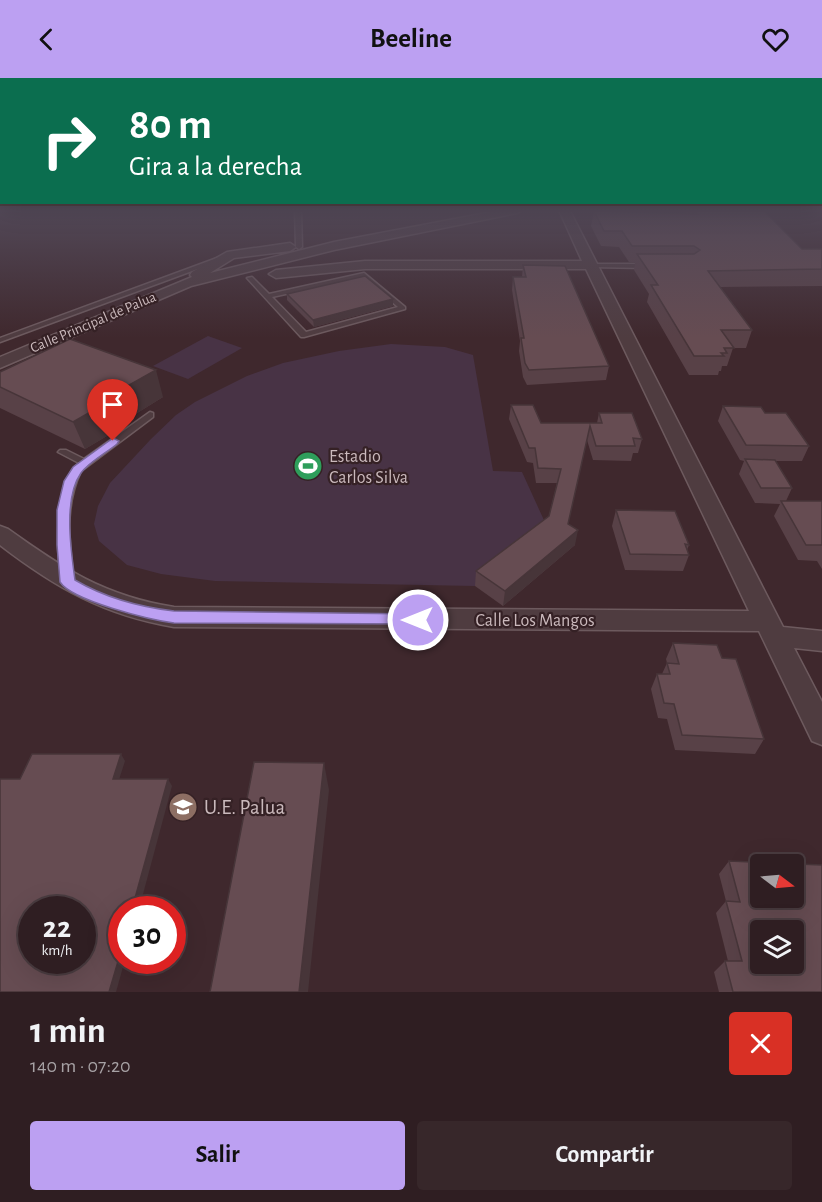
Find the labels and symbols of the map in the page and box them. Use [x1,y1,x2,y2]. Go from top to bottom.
street label: Calle Principal de Palua [28,289,158,356]
pin [87,379,138,441]
place label: Estadio Carlos Silva [329,448,408,487]
sports icon: Estadio Carlos Silva [292,450,324,482]
position arrow [386,588,450,652]
street label: Calle Los Mangos [475,612,595,630]
school or university icon: U.E. Palua [167,791,199,823]
place label: U.E. Palua [204,797,286,818]
north arrow [750,854,804,908]
speed limit sign: 30 [108,896,186,974]

